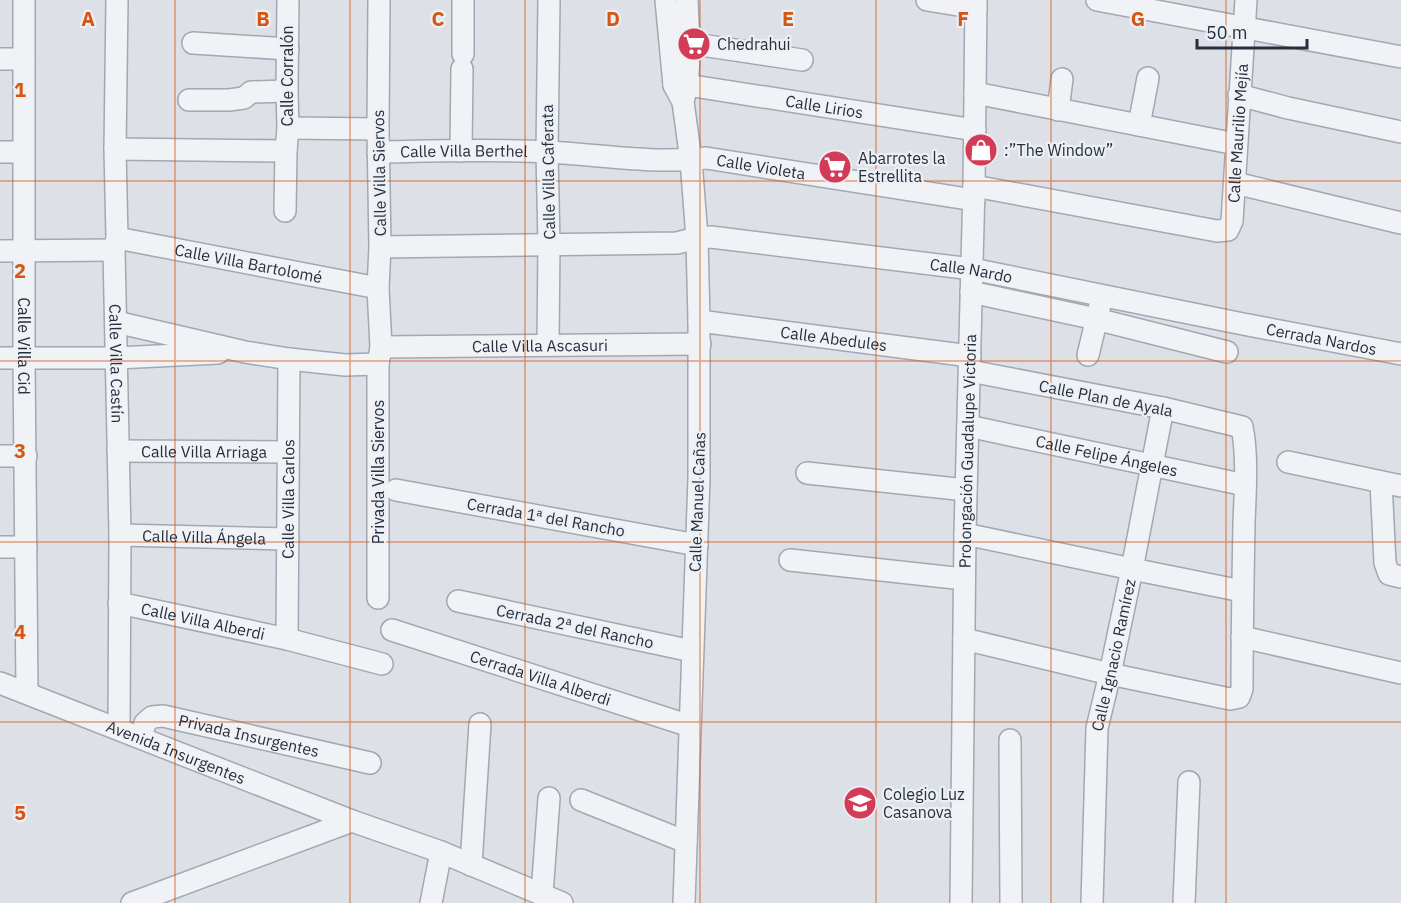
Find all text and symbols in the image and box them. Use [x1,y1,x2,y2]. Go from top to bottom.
text: A [81,5,95,32]
text: B [256,5,270,32]
text: C [431,5,445,32]
text: D [606,5,620,32]
text: E [782,5,794,32]
text: F [957,5,969,32]
text: G [1131,5,1145,32]
scale bar [1197,12,1306,50]
text: 50 m [1206,21,1248,44]
street label: Calle Corralón [277,25,297,127]
supermarket icon: Chedrahui [676,26,712,62]
place label: Chedrahui [717,34,791,54]
street label: Calle Maurilio Mejía [1223,62,1252,204]
text: 1 [14,76,26,103]
street label: Calle Lirios [784,91,865,122]
street label: Calle Villa Caferata [537,104,559,240]
street label: Calle Villa Siervos [368,109,390,237]
shop icon: :”The Window” [963,132,999,168]
street label: Calle Villa Berthel [400,140,528,162]
place label: :”The Window” [1004,140,1113,160]
place label: Abarrotes la Estrellita [858,148,946,186]
supermarket icon: Abarrotes la Estrellita [817,149,853,185]
street label: Calle Violeta [715,150,807,184]
street label: Calle Villa Bartolomé [173,239,324,287]
street label: Calle Nardo [929,254,1014,287]
text: 2 [14,257,26,284]
street label: Calle Villa Cid [14,297,34,395]
street label: Calle Villa Castín [105,304,128,423]
street label: Cerrada Nardos [1264,319,1378,359]
street label: Calle Abedules [779,322,888,355]
street label: Prolongación Guadalupe Victoria [955,333,980,568]
street label: Calle Villa Ascasuri [472,335,608,356]
street label: Calle Plan de Ayala [1037,375,1175,421]
street label: Privada Villa Siervos [368,400,388,544]
street label: Calle Felipe Ángeles [1034,431,1180,480]
street label: Calle Manuel Cañas [685,432,709,572]
text: 3 [14,437,26,464]
street label: Calle Villa Carlos [278,439,298,559]
street label: Calle Villa Arriaga [141,441,267,462]
street label: Cerrada 1ª del Rancho [465,493,627,541]
street label: Calle Villa Ángela [142,526,267,548]
street label: Calle Ignacio Ramírez [1087,577,1140,733]
street label: Calle Villa Alberdi [139,598,267,644]
street label: Cerrada 2ª del Rancho [495,600,656,652]
text: 4 [14,618,26,645]
street label: Cerrada Villa Alberdi [467,646,614,710]
street label: Privada Insurgentes [177,710,321,761]
street label: Avenida Insurgentes [104,716,248,788]
place label: Colegio Luz Casanova [883,784,965,822]
school or university icon: Colegio Luz Casanova [842,785,878,821]
text: 5 [14,799,26,826]

